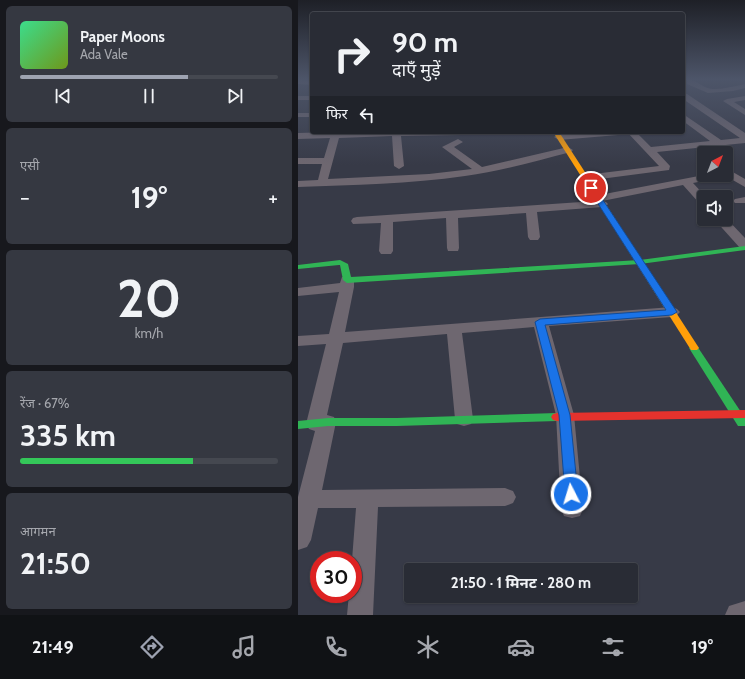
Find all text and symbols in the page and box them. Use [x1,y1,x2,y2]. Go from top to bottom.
text: 90 m [392,25,458,59]
text: Paper Moons [80,28,165,46]
icon: right [326,28,378,80]
text: Ada Vale [80,46,128,62]
text: दाएँ मुड़ें [392,59,441,81]
icon: previous [52,85,74,107]
icon: pause [138,85,160,107]
icon: next [224,85,246,107]
icon: left [356,104,378,126]
text: फिर [326,105,348,123]
north arrow [697,146,733,182]
map controls [697,146,733,226]
text: एसी [20,157,39,173]
pin [574,171,608,205]
icon: arrive [580,177,602,199]
text: 19° [131,179,167,216]
text: − [20,184,30,211]
text: + [268,184,278,211]
button: sound [697,190,733,226]
text: 20 [117,267,181,330]
text: km/h [135,325,163,341]
text: रेंज · 67% [20,395,69,411]
text: 335 km [20,417,116,454]
position arrow [550,473,592,515]
text: आगमन [20,523,56,539]
text: 21:50 [20,545,91,582]
speed limit sign: 30 [310,551,362,603]
text: 21:50 · 1 मिनट · 280 m [451,574,591,592]
icon: directions [138,633,166,661]
icon: music [230,633,258,661]
icon: phone [322,633,350,661]
icon: climate [414,633,442,661]
icon: car [507,633,535,661]
icon: filters [599,633,627,661]
text: 21:49 [32,636,74,658]
text: 19° [691,636,713,658]

